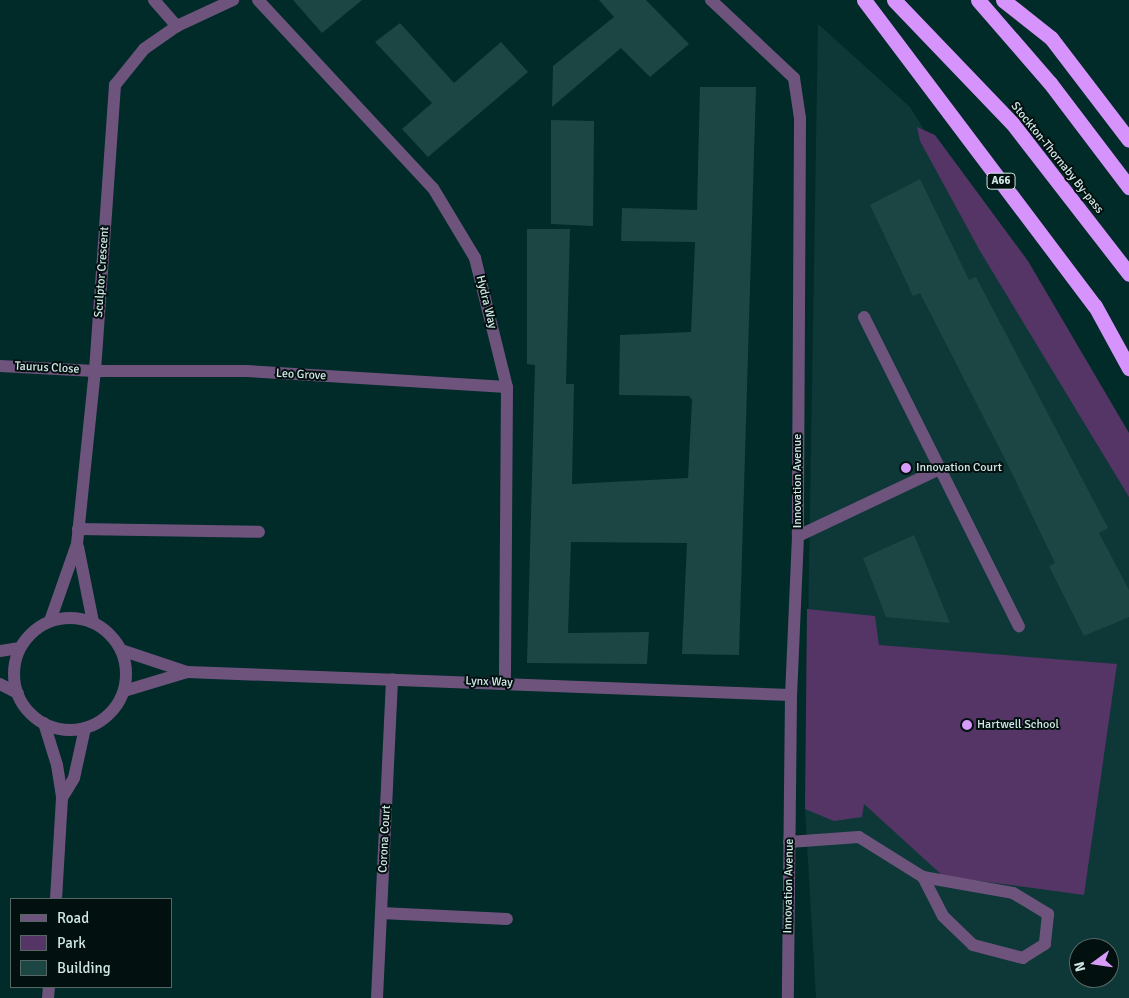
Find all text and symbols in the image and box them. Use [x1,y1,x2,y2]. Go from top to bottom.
street label: Stockton-Thornaby By-pass [1008,99,1106,217]
road number: A66 [986,172,1016,190]
street label: Sculptor Crescent [92,226,112,318]
street label: Hydra Way [472,274,500,330]
street label: Taurus Close [14,359,80,377]
street label: Leo Grove [276,366,326,384]
street label: Innovation Avenue [791,434,805,528]
place label: Innovation Court [916,461,1002,475]
marker: Innovation Court [900,462,912,474]
street label: Lynx Way [465,674,513,690]
place label: Hartwell School [977,718,1059,732]
marker: Hartwell School [961,719,973,731]
street label: Corona Court [376,805,394,873]
street label: Innovation Avenue [781,839,797,933]
legend [10,898,172,988]
text: Road [57,909,89,927]
text: Park [57,934,86,952]
north arrow [1069,938,1119,988]
text: Building [57,959,111,977]
text: N [1071,960,1089,973]

